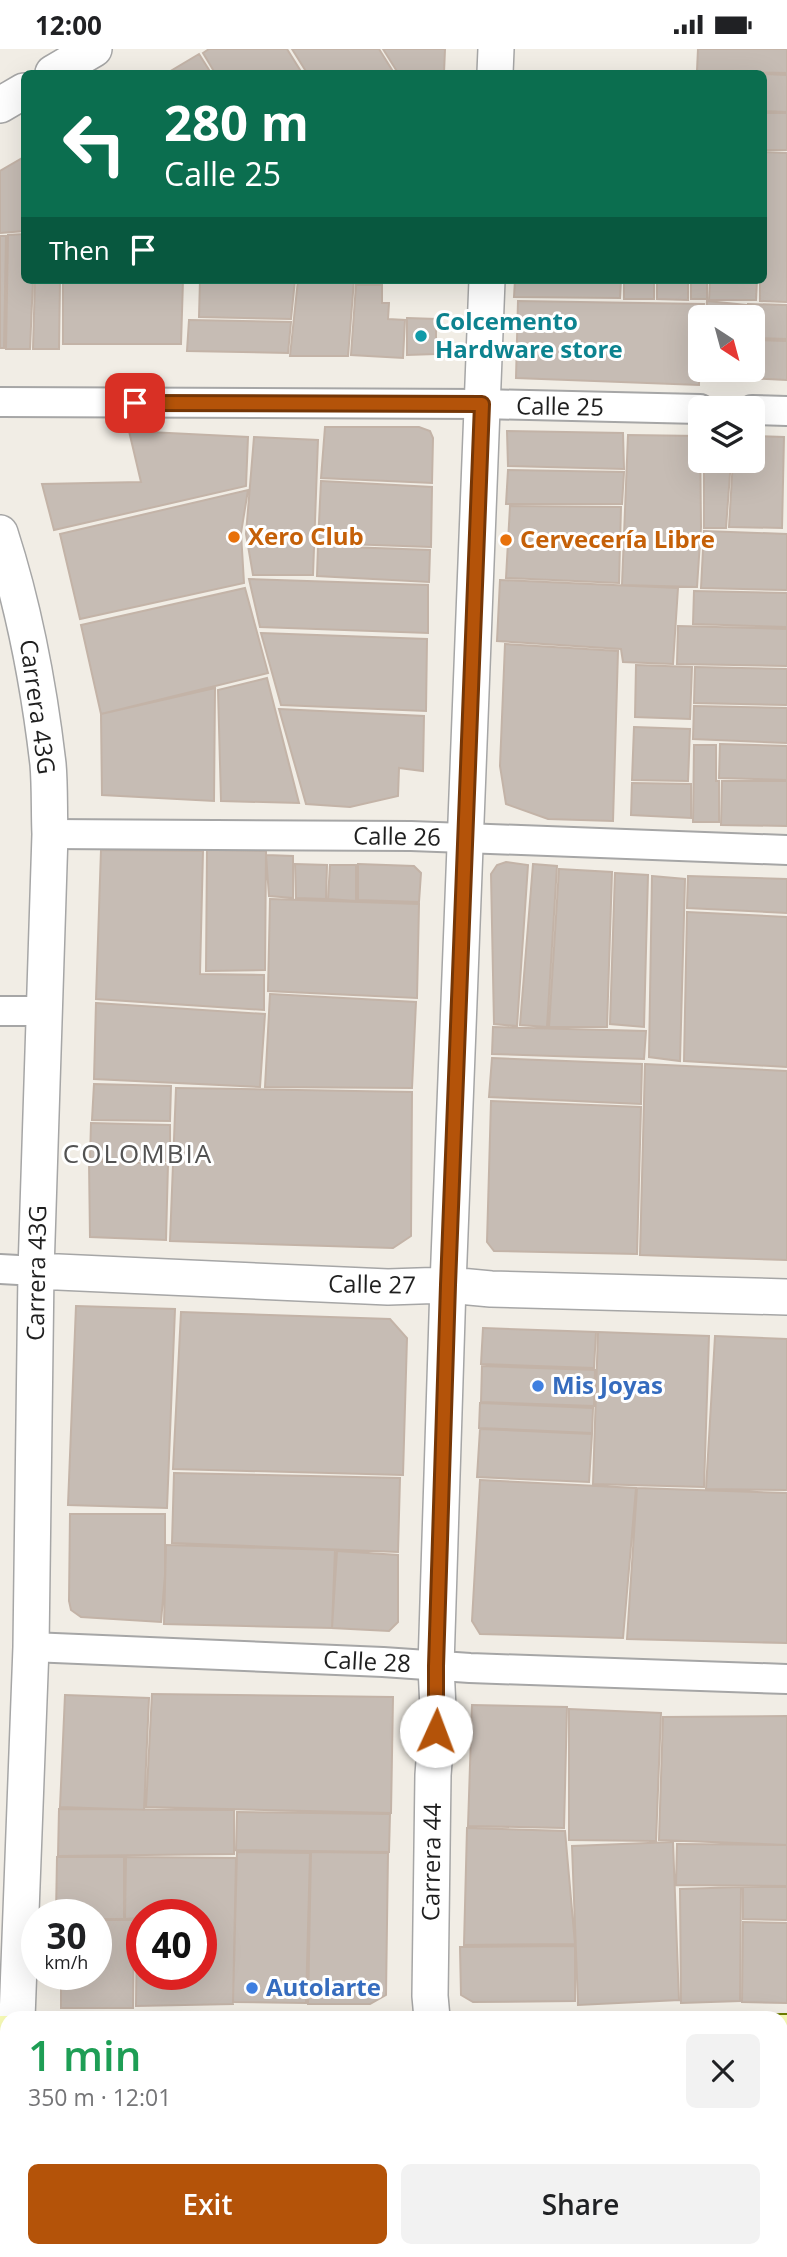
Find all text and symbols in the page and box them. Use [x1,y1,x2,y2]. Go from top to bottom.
text: 12:00 [35,7,102,43]
text: 280 m [164,89,309,155]
icon: left [49,98,140,189]
text: Calle 25 [164,152,281,195]
icon: arrive [124,231,162,269]
text: Then [49,232,110,268]
place label: Colcemento Hardware store [435,304,623,365]
north arrow [688,305,765,381]
map controls [688,305,765,473]
marker: Colcemento Hardware store [413,328,429,344]
pin [105,373,165,433]
icon: arrive [116,384,154,422]
street label: Calle 25 [516,388,604,423]
button: layers [688,396,765,473]
place label: Xero Club [248,519,364,552]
place label: Cervecería Libre [520,522,715,555]
marker: Xero Club [226,529,242,545]
marker: Cervecería Libre [498,532,514,548]
street label: Carrera 43G [13,637,64,776]
street label: Calle 26 [353,818,441,853]
district label: COLOMBIA [63,1135,213,1171]
street label: Carrera 43G [18,1205,53,1341]
street label: Calle 27 [328,1266,416,1301]
place label: Mis Joyas [552,1368,663,1401]
marker: Mis Joyas [530,1378,546,1394]
street label: Calle 28 [322,1642,412,1679]
position arrow [399,1694,473,1768]
street label: Carrera 44 [413,1802,448,1921]
speed limit sign: 40 [126,1899,217,1990]
text: 30 [46,1912,87,1959]
text: km/h [45,1950,88,1974]
place label: Autolarte [266,1970,381,2003]
marker: Autolarte [244,1980,260,1996]
text: 1 min [28,2026,141,2083]
button: close [686,2034,760,2108]
text: 350 m · 12:01 [28,2081,171,2113]
button: Exit [28,2164,387,2244]
button: Share [401,2164,760,2244]

